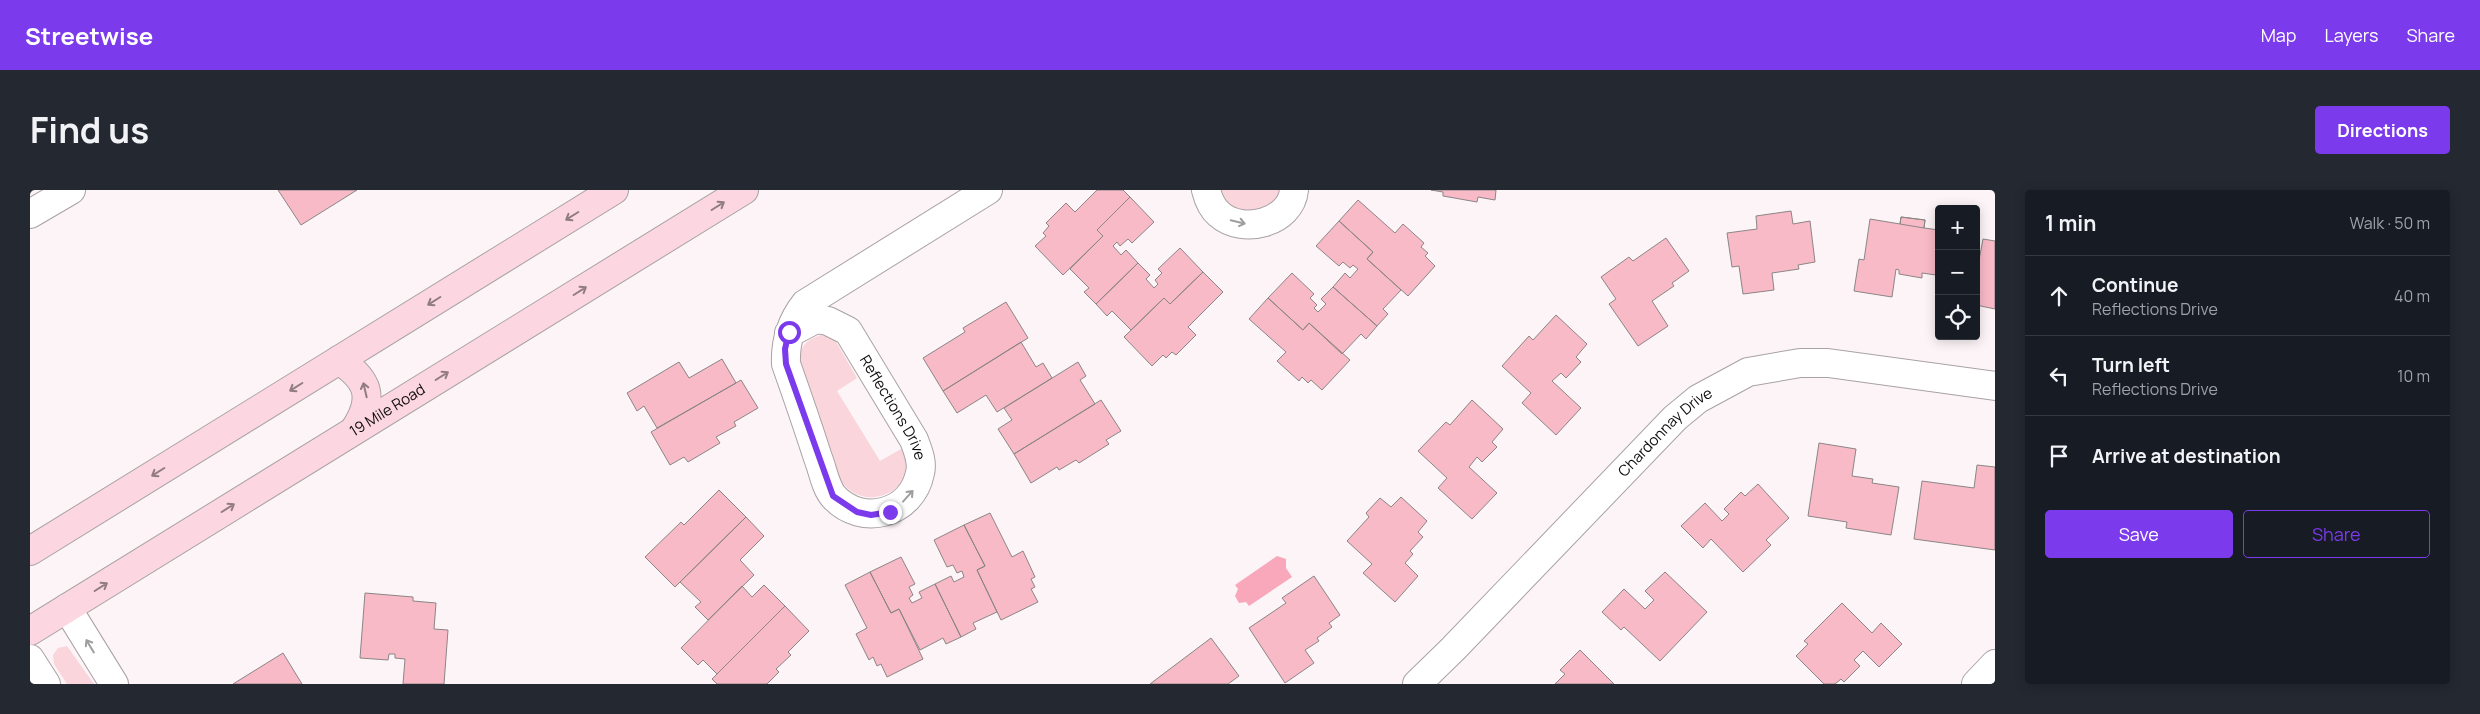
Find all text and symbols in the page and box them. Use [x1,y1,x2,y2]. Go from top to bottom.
text: Streetwise [25,19,153,52]
text: Map [2261,23,2296,47]
text: Layers [2324,23,2378,47]
text: Share [2406,23,2455,47]
text: Find us [30,106,149,154]
button: Directions [2315,106,2450,154]
one-way arrow [711,200,725,210]
map controls [1935,205,1980,340]
button: + [1935,205,1980,250]
text: 1 min [2045,209,2096,237]
one-way arrow [566,211,580,221]
text: Walk · 50 m [2349,212,2430,234]
one-way arrow [1229,218,1245,227]
button: − [1935,250,1980,295]
text: Continue [2092,272,2178,298]
icon: ahead [2045,282,2073,310]
one-way arrow [573,285,587,296]
text: 40 m [2394,285,2430,307]
button: locate [1935,295,1980,340]
one-way arrow [427,296,441,307]
text: Reflections Drive [2092,298,2218,320]
route start [778,321,801,344]
street label: Reflections Drive [855,351,931,462]
text: Turn left [2092,352,2170,378]
icon: left [2045,362,2073,390]
text: 10 m [2397,365,2430,387]
one-way arrow [434,371,448,381]
text: Reflections Drive [2092,378,2218,400]
street label: 19 Mile Road [345,379,429,441]
one-way arrow [289,382,303,392]
street label: Chardonnay Drive [1613,382,1716,481]
one-way arrow [360,383,369,399]
icon: arrive [2045,442,2073,470]
text: Arrive at destination [2092,443,2281,469]
one-way arrow [151,467,165,477]
one-way arrow [902,489,914,502]
route end [879,501,902,524]
one-way arrow [220,503,234,513]
button: Save [2045,510,2233,558]
button: Share [2243,510,2430,558]
one-way arrow [94,581,108,591]
one-way arrow [85,639,95,653]

